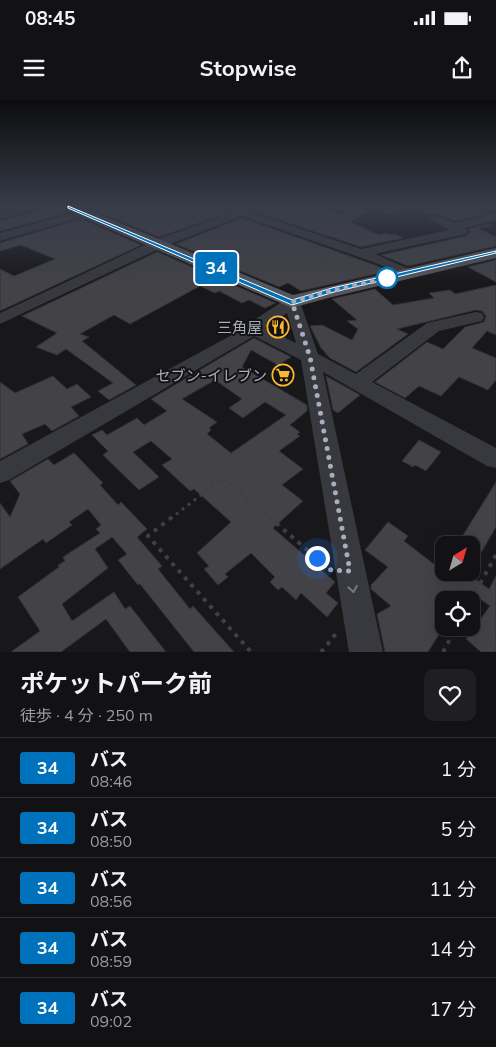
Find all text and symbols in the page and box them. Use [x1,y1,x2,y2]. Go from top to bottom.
text: 08:45 [25,6,75,30]
icon: menu [20,54,48,82]
text: Stopwise [200,54,297,82]
icon: share [448,54,476,82]
line badge: 34 [194,252,238,284]
text: 34 [205,256,227,279]
unlabelled marker [376,267,398,289]
restaurant icon: 三角屋 [266,315,290,339]
place label: 三角屋 [217,318,262,337]
supermarket icon: セブン-イレブン [271,363,295,387]
place label: セブン-イレブン [156,366,267,385]
north arrow [435,536,480,581]
map controls [435,536,480,636]
your location [305,546,330,571]
one-way arrow [348,585,358,593]
button: locate [435,591,480,636]
text: ポケットパーク前 [20,668,212,698]
button: heart [424,669,476,721]
text: 徒歩 · 4 分 · 250 m [20,705,153,725]
text: バス [90,747,128,771]
text: 34 [37,756,58,779]
text: 1 分 [441,757,476,781]
text: 08:46 [90,771,132,791]
text: バス [90,807,128,831]
text: 34 [37,816,58,839]
text: 5 分 [441,817,476,841]
text: 08:50 [90,831,132,851]
text: バス [90,867,128,891]
text: 34 [37,876,58,899]
text: 11 分 [429,877,476,901]
text: 08:56 [90,891,132,911]
text: バス [90,927,128,951]
text: 34 [37,936,58,959]
text: 14 分 [429,937,476,961]
text: 08:59 [90,951,132,971]
text: バス [90,987,128,1011]
text: 34 [37,996,58,1019]
text: 17 分 [429,997,476,1021]
text: 09:02 [90,1011,132,1031]

